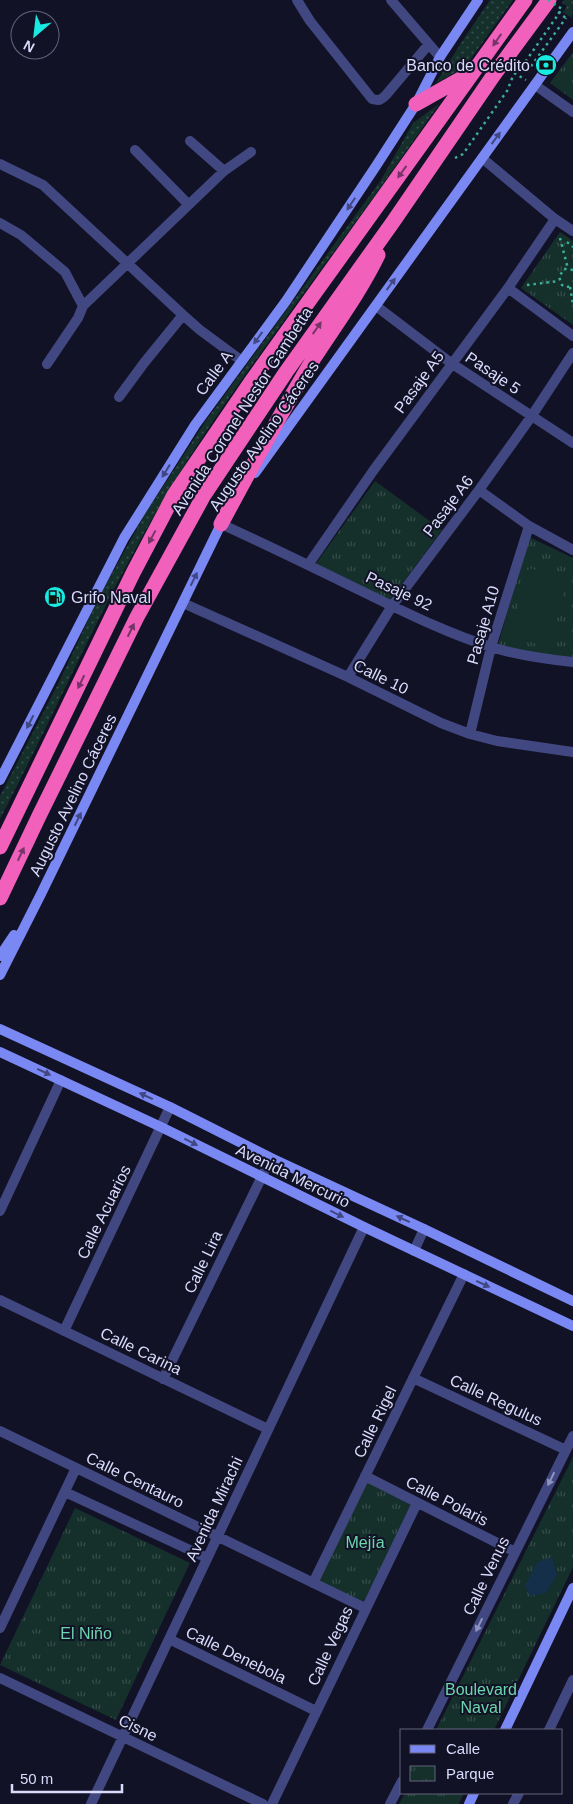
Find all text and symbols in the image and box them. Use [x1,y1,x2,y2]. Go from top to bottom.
north arrow [10,10,60,60]
one-way arrow [492,33,502,47]
text: N [21,37,37,56]
bank icon: Banco de Crédito [534,53,558,77]
place label: Banco de Crédito [406,57,530,74]
one-way arrow [491,132,502,145]
one-way arrow [397,165,407,179]
one-way arrow [346,198,356,211]
one-way arrow [386,277,396,291]
street label: Avenida Coronel Nestor Gambetta [168,304,316,518]
one-way arrow [312,321,322,335]
one-way arrow [253,331,264,344]
street label: Calle A [192,347,236,399]
street label: Pasaje A5 [391,348,447,416]
street label: Pasaje 5 [462,349,524,398]
street label: Augusto Avelino Cáceres [206,358,322,514]
one-way arrow [161,465,170,478]
street label: Pasaje A6 [420,472,477,540]
one-way arrow [148,529,156,544]
street label: Pasaje 92 [363,568,435,614]
one-way arrow [190,571,199,586]
street label: Pasaje A10 [464,584,502,666]
fuel station icon: Grifo Naval [43,585,67,609]
place label: Grifo Naval [71,589,151,606]
one-way arrow [127,623,135,637]
street label: Calle 10 [351,656,411,698]
one-way arrow [76,675,85,690]
street label: Augusto Avelino Cáceres [26,711,120,879]
one-way arrow [26,714,34,729]
one-way arrow [74,812,82,826]
one-way arrow [17,847,25,861]
one-way arrow [37,1069,51,1077]
one-way arrow [139,1092,153,1100]
one-way arrow [184,1138,198,1146]
street label: Avenida Mercurio [233,1141,353,1211]
street label: Calle Acuarios [74,1162,134,1262]
one-way arrow [330,1210,344,1218]
one-way arrow [396,1215,410,1223]
street label: Calle Lira [181,1228,225,1296]
one-way arrow [476,1280,491,1288]
street label: Calle Carina [98,1324,184,1378]
street label: Calle Regulus [447,1371,545,1429]
street label: Calle Rigel [350,1384,400,1460]
street label: Calle Centauro [83,1449,187,1511]
street label: Avenida Mirachi [182,1454,246,1564]
one-way arrow [547,1472,555,1487]
street label: Calle Polaris [403,1473,491,1529]
park label: Mejía [345,1534,385,1551]
street label: Calle Venus [460,1534,512,1618]
street label: Calle Vegas [304,1604,356,1688]
one-way arrow [475,1618,483,1632]
street label: Calle Denebola [183,1623,289,1687]
park label: El Niño [60,1625,112,1642]
park label: Boulevard Naval [445,1681,517,1716]
street label: Cisne [116,1711,160,1745]
legend [400,1729,563,1794]
text: Calle [446,1740,480,1757]
scale bar [12,1762,122,1794]
text: Parque [446,1765,494,1782]
text: 50 m [20,1770,53,1787]

